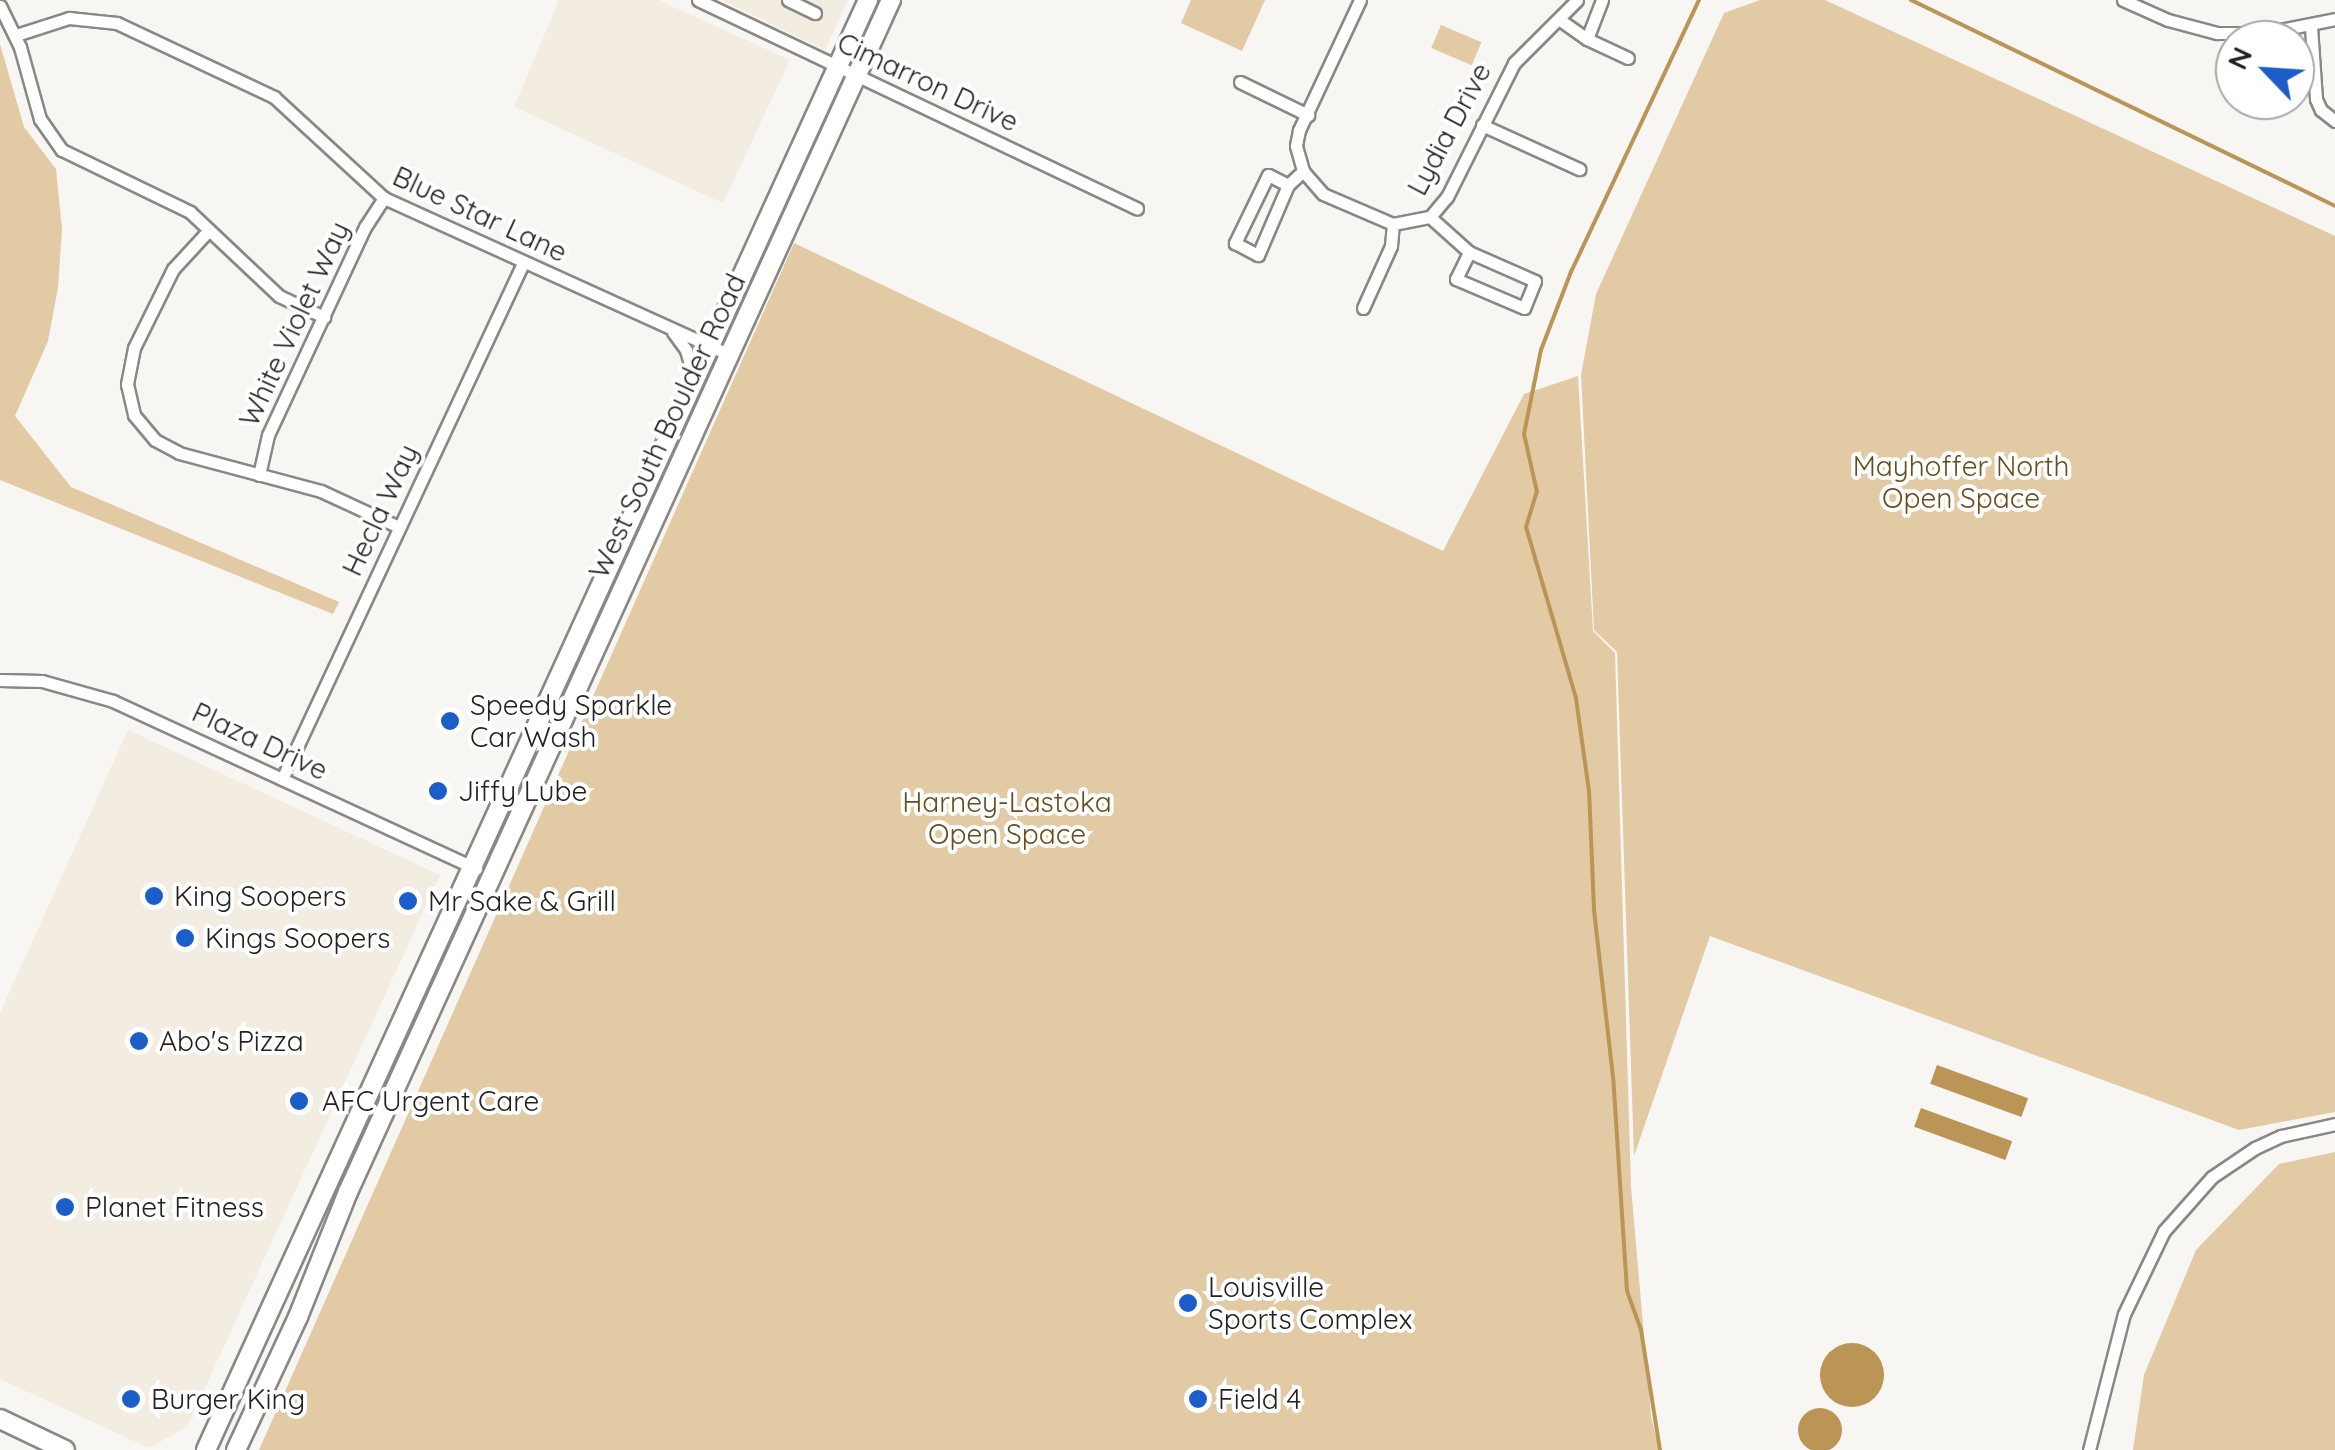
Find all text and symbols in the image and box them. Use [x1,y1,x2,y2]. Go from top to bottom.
north arrow [2215,20,2315,120]
street label: Cimarron Drive [832,25,1024,139]
text: N [2219,41,2259,75]
street label: Lydia Drive [1400,57,1498,201]
street label: Blue Star Lane [388,159,572,269]
street label: White Violet Way [232,216,356,432]
street label: West South Boulder Road [582,268,752,584]
street label: Hecla Way [335,439,425,581]
park label: Mayhoffer North Open Space [1853,449,2069,515]
place label: Speedy Sparkle Car Wash [470,688,672,754]
street label: Plaza Drive [187,695,333,787]
marker: Speedy Sparkle Car Wash [439,710,461,732]
place label: Jiffy Lube [458,774,587,808]
marker: Jiffy Lube [427,780,449,802]
park label: Harney-Lastoka Open Space [902,785,1112,851]
place label: King Soopers [174,879,346,913]
place label: Mr Sake & Grill [428,884,616,918]
marker: King Soopers [143,885,165,907]
marker: Mr Sake & Grill [397,890,419,912]
place label: Kings Soopers [205,921,390,955]
marker: Kings Soopers [174,927,196,949]
place label: Abo's Pizza [159,1024,304,1058]
marker: Abo's Pizza [128,1030,150,1052]
place label: AFC Urgent Care [322,1084,539,1118]
marker: AFC Urgent Care [286,1088,312,1114]
place label: Planet Fitness [85,1190,264,1224]
marker: Planet Fitness [54,1196,76,1218]
place label: Louisville Sports Complex [1208,1270,1412,1336]
marker: Louisville Sports Complex [1177,1292,1199,1314]
place label: Burger King [151,1382,305,1416]
place label: Field 4 [1218,1382,1301,1416]
marker: Burger King [120,1388,142,1410]
marker: Field 4 [1187,1388,1209,1410]

